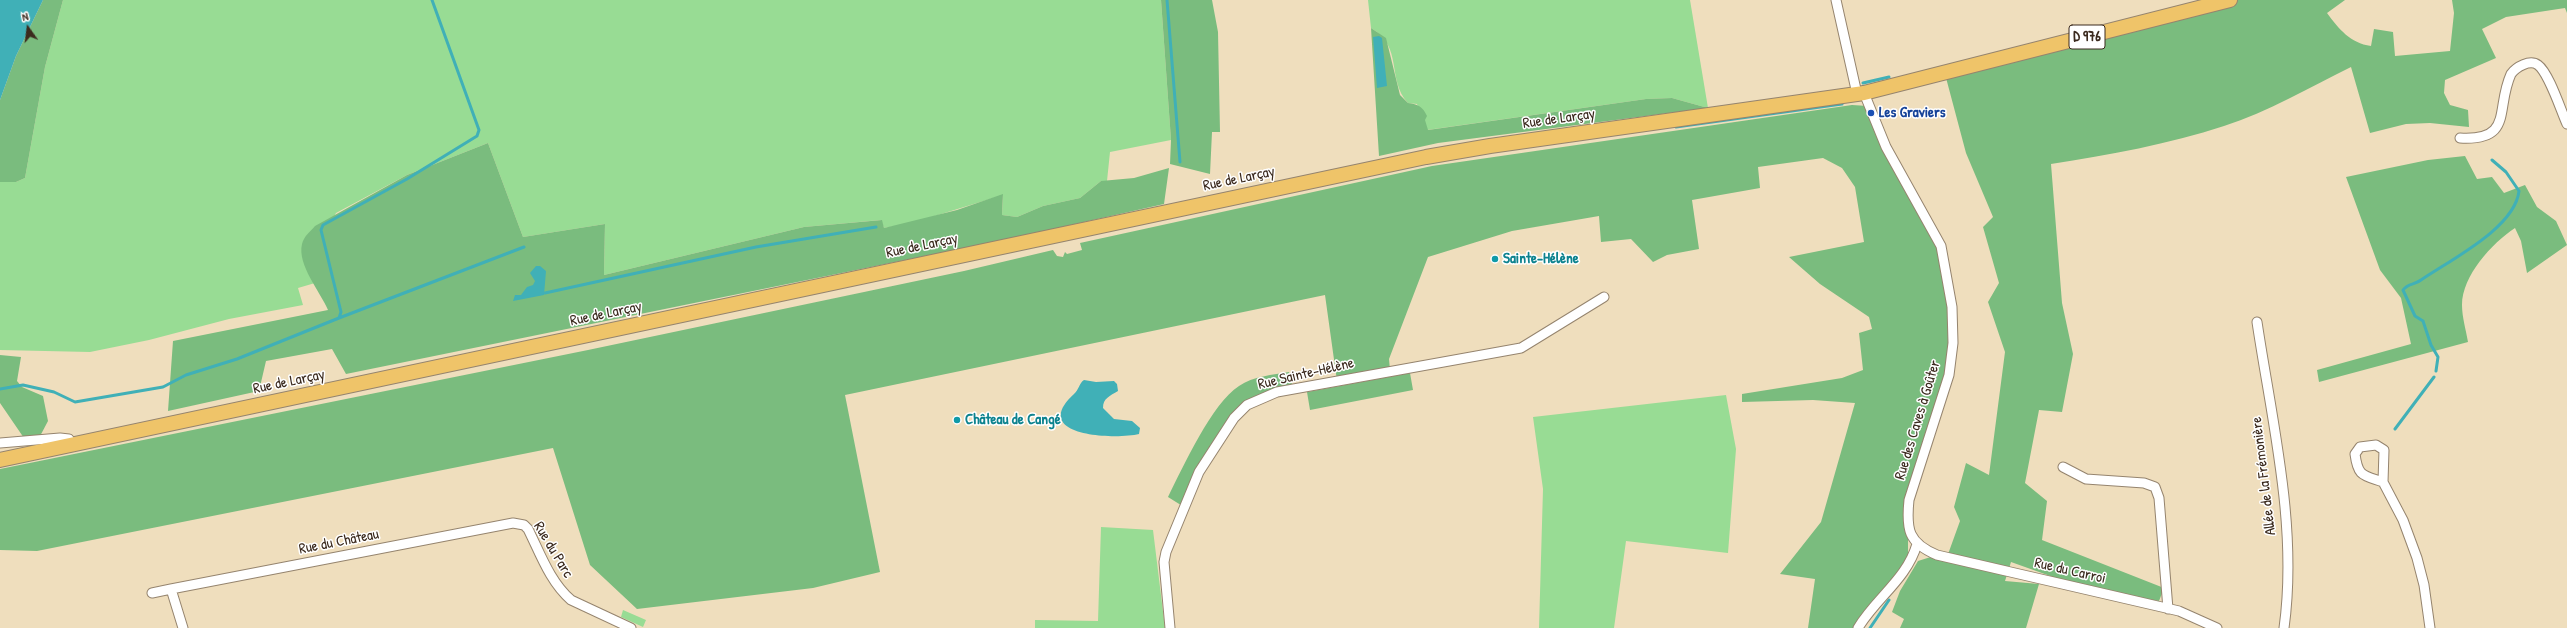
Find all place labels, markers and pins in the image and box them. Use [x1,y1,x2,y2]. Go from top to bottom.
place label: Les Graviers [1879,104,1946,122]
marker: Les Graviers [1866,108,1876,118]
place label: Sainte-Hélène [1503,250,1579,268]
marker: Sainte-Hélène [1490,254,1500,264]
place label: Château de Cangé [965,411,1061,429]
marker: Château de Cangé [952,415,962,425]

